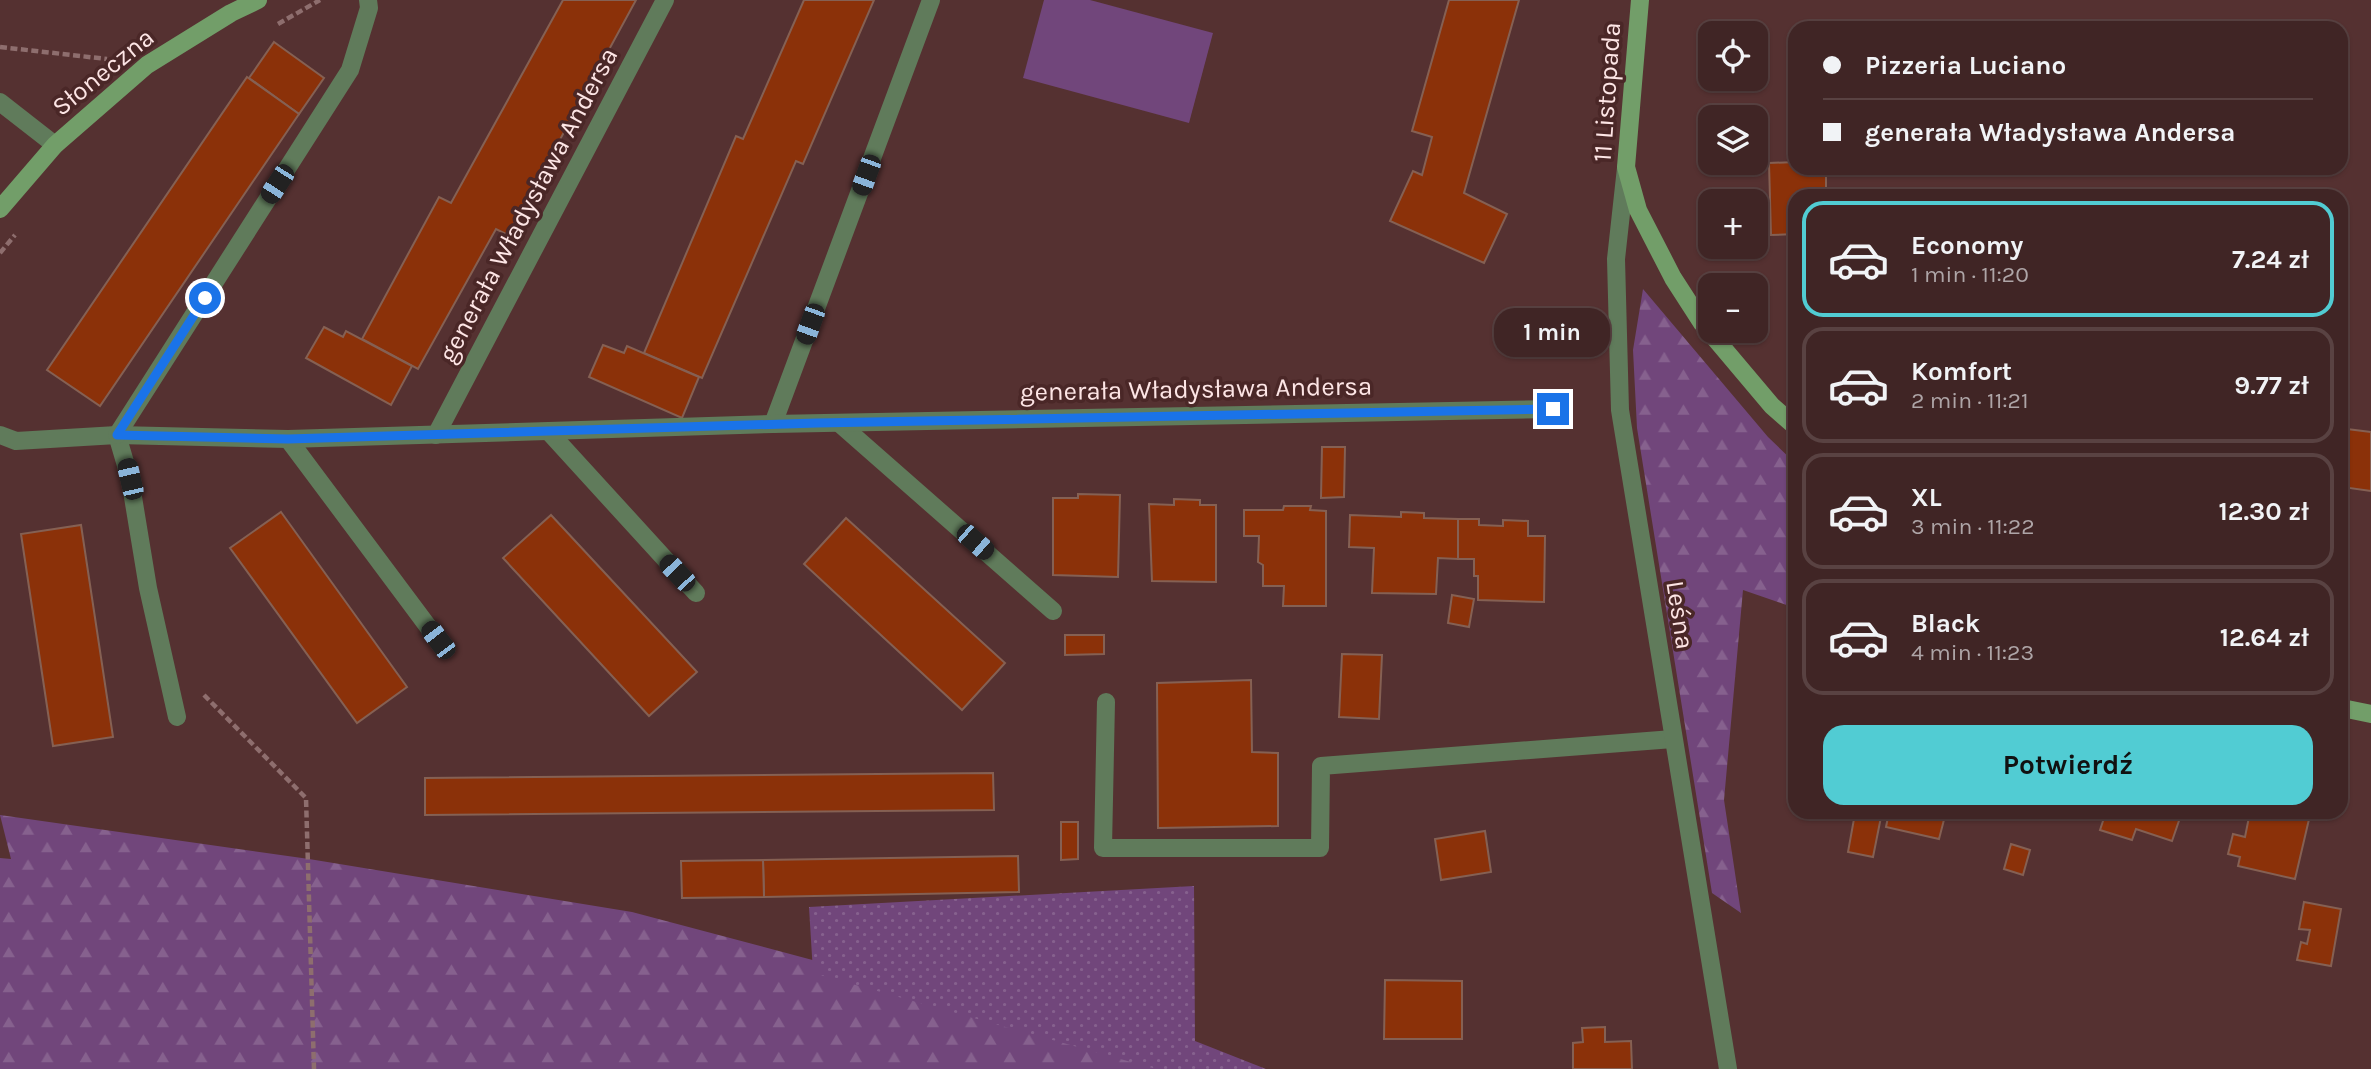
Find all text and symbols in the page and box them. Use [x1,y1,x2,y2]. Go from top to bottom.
street label: 11 Listopada [1587,21,1627,163]
map controls [1698,21,1768,343]
button: locate [1698,21,1768,91]
street label: Słoneczna [46,22,160,122]
street label: generała Władysława Andersa [432,42,624,368]
text: Pizzeria Luciano [1865,50,2066,81]
button: layers [1698,105,1768,175]
text: generała Władysława Andersa [1865,117,2235,148]
car [849,152,884,198]
car [257,161,298,207]
button: + [1698,189,1768,259]
icon: car [1827,228,1890,291]
text: Economy [1911,230,2023,261]
text: 7.24 zł [2232,244,2309,275]
text: 1 min · 11:20 [1911,261,2029,288]
button: − [1698,273,1768,343]
route start [189,282,221,314]
car [793,301,828,347]
callout: 1 min [1495,308,1611,356]
text: 1 min [1523,319,1581,346]
icon: car [1827,354,1890,417]
text: Komfort [1911,356,2012,387]
street label: generała Władysława Andersa [1020,370,1372,408]
text: 9.77 zł [2234,370,2309,401]
text: 2 min · 11:21 [1911,387,2029,414]
route end [1537,393,1569,425]
car [116,456,145,502]
icon: car [1827,480,1890,543]
text: XL [1911,482,1942,513]
text: 12.30 zł [2218,496,2309,527]
text: 3 min · 11:22 [1911,513,2035,540]
car [953,520,998,564]
car [655,550,700,596]
street label: Leśna [1659,578,1701,652]
icon: car [1827,606,1890,669]
text: Black [1911,608,1980,639]
car [417,617,460,663]
text: 12.64 zł [2220,622,2309,653]
text: 4 min · 11:23 [1911,639,2034,666]
button: Potwierdź [1823,725,2313,805]

